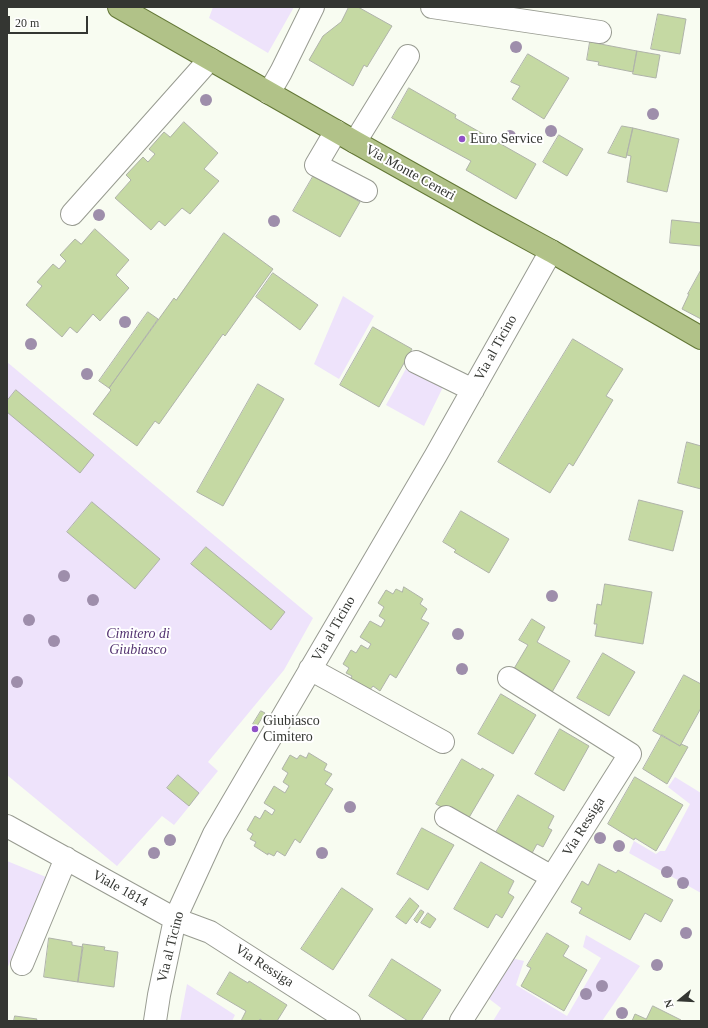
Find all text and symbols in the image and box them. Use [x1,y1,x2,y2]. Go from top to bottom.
scale bar [10,8,90,34]
text: 20 m [15,16,39,30]
place label: Euro Service [470,131,543,147]
marker: Euro Service [457,134,467,144]
street label: Via Monte Ceneri [362,141,458,205]
street label: Via al Ticino [471,312,521,384]
street label: Via al Ticino [309,593,359,665]
park label: Cimitero di Giubiasco [106,626,170,658]
place label: Giubiasco Cimitero [263,713,320,746]
marker: Giubiasco Cimitero [250,724,260,734]
street label: Via Ressiga [559,794,609,860]
street label: Viale 1814 [89,867,151,911]
street label: Via al Ticino [154,910,188,984]
street label: Via Ressiga [232,941,296,991]
north arrow [660,980,700,1020]
text: N [662,998,676,1009]

